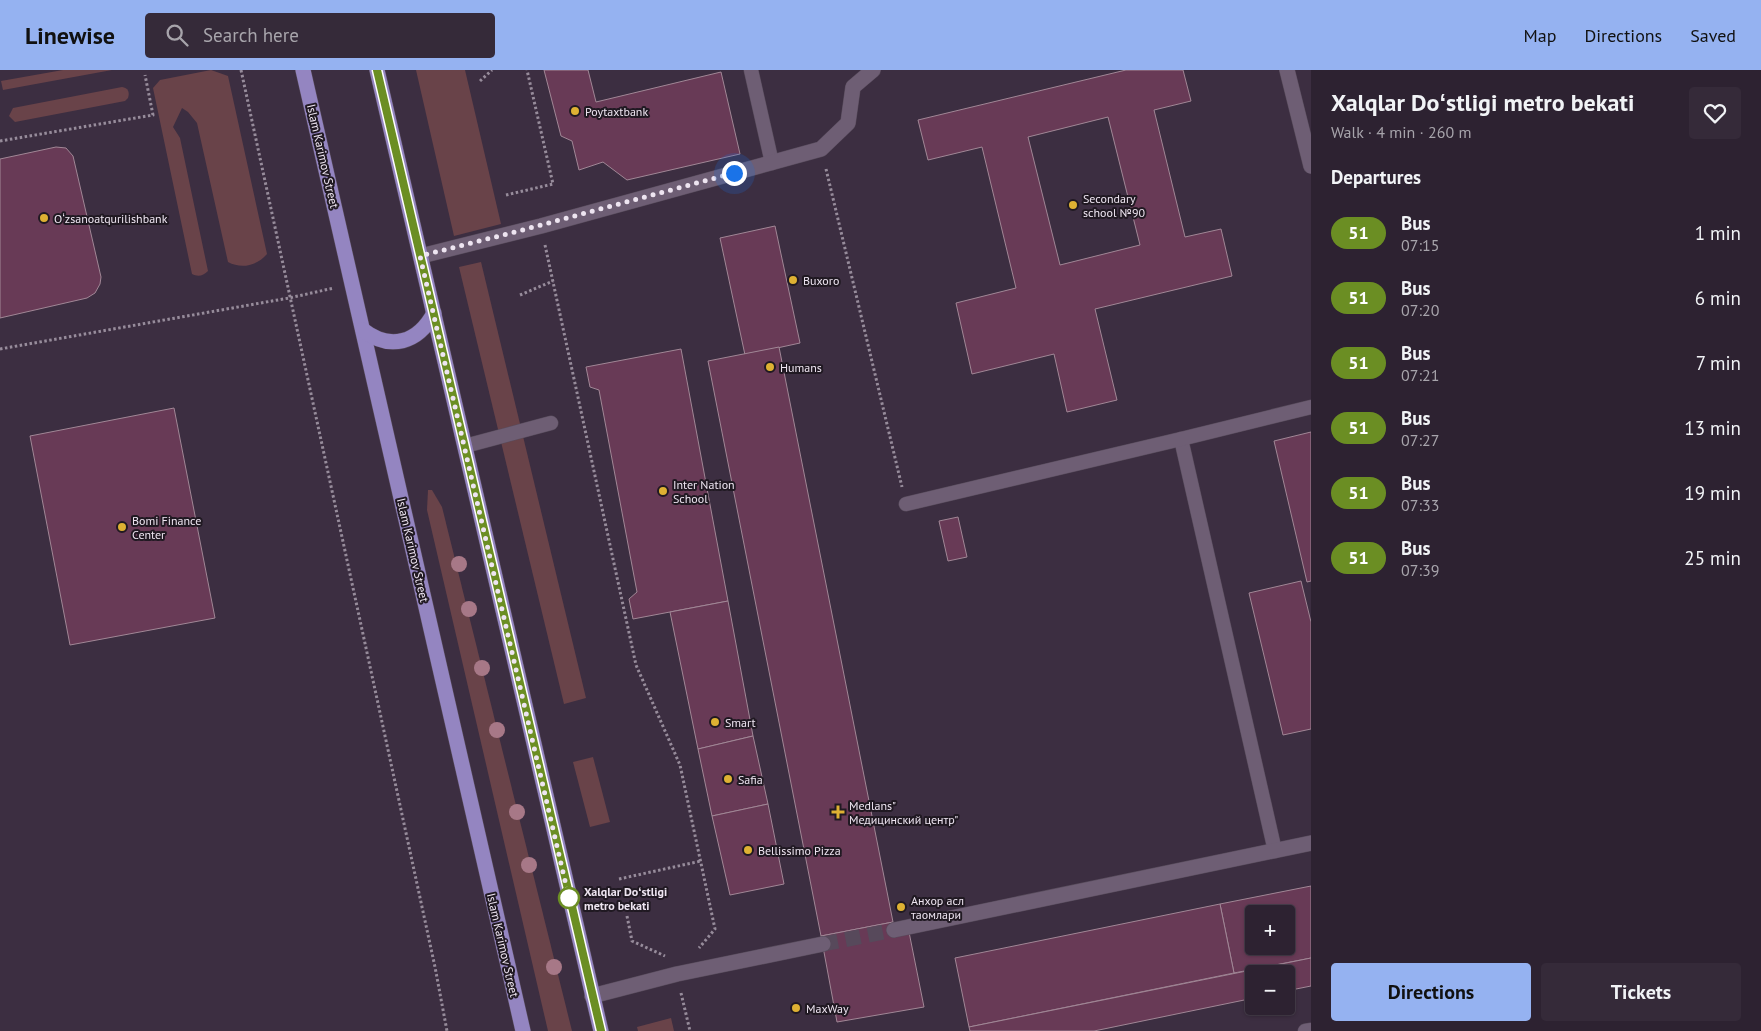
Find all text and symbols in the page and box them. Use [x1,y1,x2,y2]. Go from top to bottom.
search box [145,13,495,58]
text: Linewise [25,20,115,51]
icon: search [163,21,191,49]
text: Search here [203,23,299,47]
text: Map [1524,24,1556,47]
text: Directions [1584,24,1662,47]
text: Saved [1690,24,1736,47]
text: Xalqlar Doʻstligi metro bekati [1331,87,1634,118]
button: heart [1689,87,1741,139]
street label: Islam Karimov Street [304,102,342,210]
place label: Poytaxtbank [585,104,648,119]
marker: Poytaxtbank [569,105,581,117]
text: Walk · 4 min · 260 m [1331,122,1471,142]
your location [722,161,747,186]
text: Departures [1331,165,1421,189]
place label: Secondary school №90 [1083,191,1145,220]
marker: Secondary school №90 [1067,199,1079,211]
place label: Oʻzsanoatqurilishbank [54,211,168,226]
text: Bus [1401,211,1430,235]
marker: Oʻzsanoatqurilishbank [38,212,50,224]
text: 51 [1348,221,1369,244]
text: 1 min [1695,221,1741,245]
text: 07:15 [1401,235,1439,255]
place label: Buxoro [803,273,839,288]
marker: Buxoro [787,274,799,286]
text: Bus [1401,276,1430,300]
text: 51 [1348,286,1369,309]
text: 6 min [1695,286,1741,310]
text: 07:20 [1401,300,1439,320]
text: Bus [1401,341,1430,365]
text: 51 [1348,351,1369,374]
text: 7 min [1696,351,1741,375]
place label: Humans [780,360,822,375]
marker: Humans [764,361,776,373]
text: 07:21 [1401,365,1439,385]
text: Bus [1401,406,1430,430]
text: 51 [1348,416,1369,439]
text: 13 min [1684,416,1741,440]
text: 07:27 [1401,430,1439,450]
text: Bus [1401,471,1430,495]
place label: Inter Nation School [673,477,735,506]
text: 51 [1348,481,1369,504]
text: 19 min [1684,481,1741,505]
marker: Inter Nation School [657,485,669,497]
text: 07:33 [1401,495,1439,515]
street label: Islam Karimov Street [394,496,432,604]
place label: Bomi Finance Center [132,513,201,542]
marker: Bomi Finance Center [116,521,128,533]
text: Bus [1401,536,1430,560]
text: 51 [1348,546,1369,569]
text: 25 min [1684,546,1741,570]
text: 07:39 [1401,560,1439,580]
place label: Smart [725,715,756,730]
marker: Smart [709,716,721,728]
place label: Safia [738,772,763,787]
marker: Safia [722,773,734,785]
place label: Medlans" Медицинский центр" [849,798,958,827]
marker: Medlans" Медицинский центр" [831,805,845,819]
place label: Bellissimo Pizza [758,843,841,858]
marker: Bellissimo Pizza [742,844,754,856]
place label: Xalqlar Doʻstligi metro bekati [584,884,667,913]
marker: Xalqlar Doʻstligi metro bekati [558,887,580,909]
street label: Islam Karimov Street [484,891,522,999]
place label: Анхор асл таомлари [911,893,964,922]
marker: Анхор асл таомлари [895,901,907,913]
map controls [1245,905,1295,1015]
button: + [1245,905,1295,955]
button: Directions [1331,963,1531,1021]
button: Tickets [1541,963,1741,1021]
button: − [1245,965,1295,1015]
place label: MaxWay [806,1001,849,1016]
marker: MaxWay [790,1002,802,1014]

